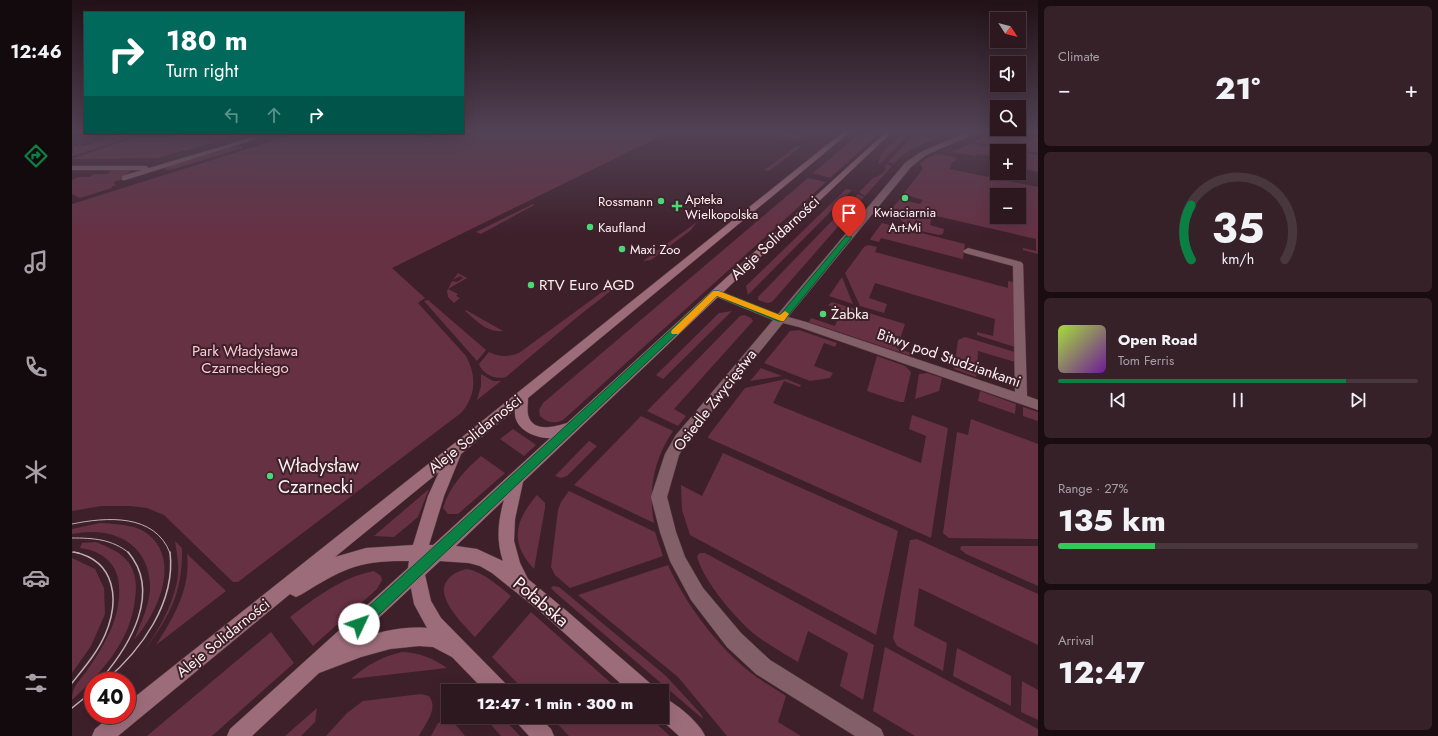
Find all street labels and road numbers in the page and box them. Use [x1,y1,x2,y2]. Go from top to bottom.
street label: Aleje Solidarności [725,191,825,285]
street label: Bitwy pod Studziankami [874,323,1024,393]
street label: Osiedle Zwycięstwa [668,344,762,456]
street label: Aleje Solidarności [423,389,527,479]
street label: Połabska [507,571,575,633]
street label: Aleje Solidarności [171,593,275,683]

